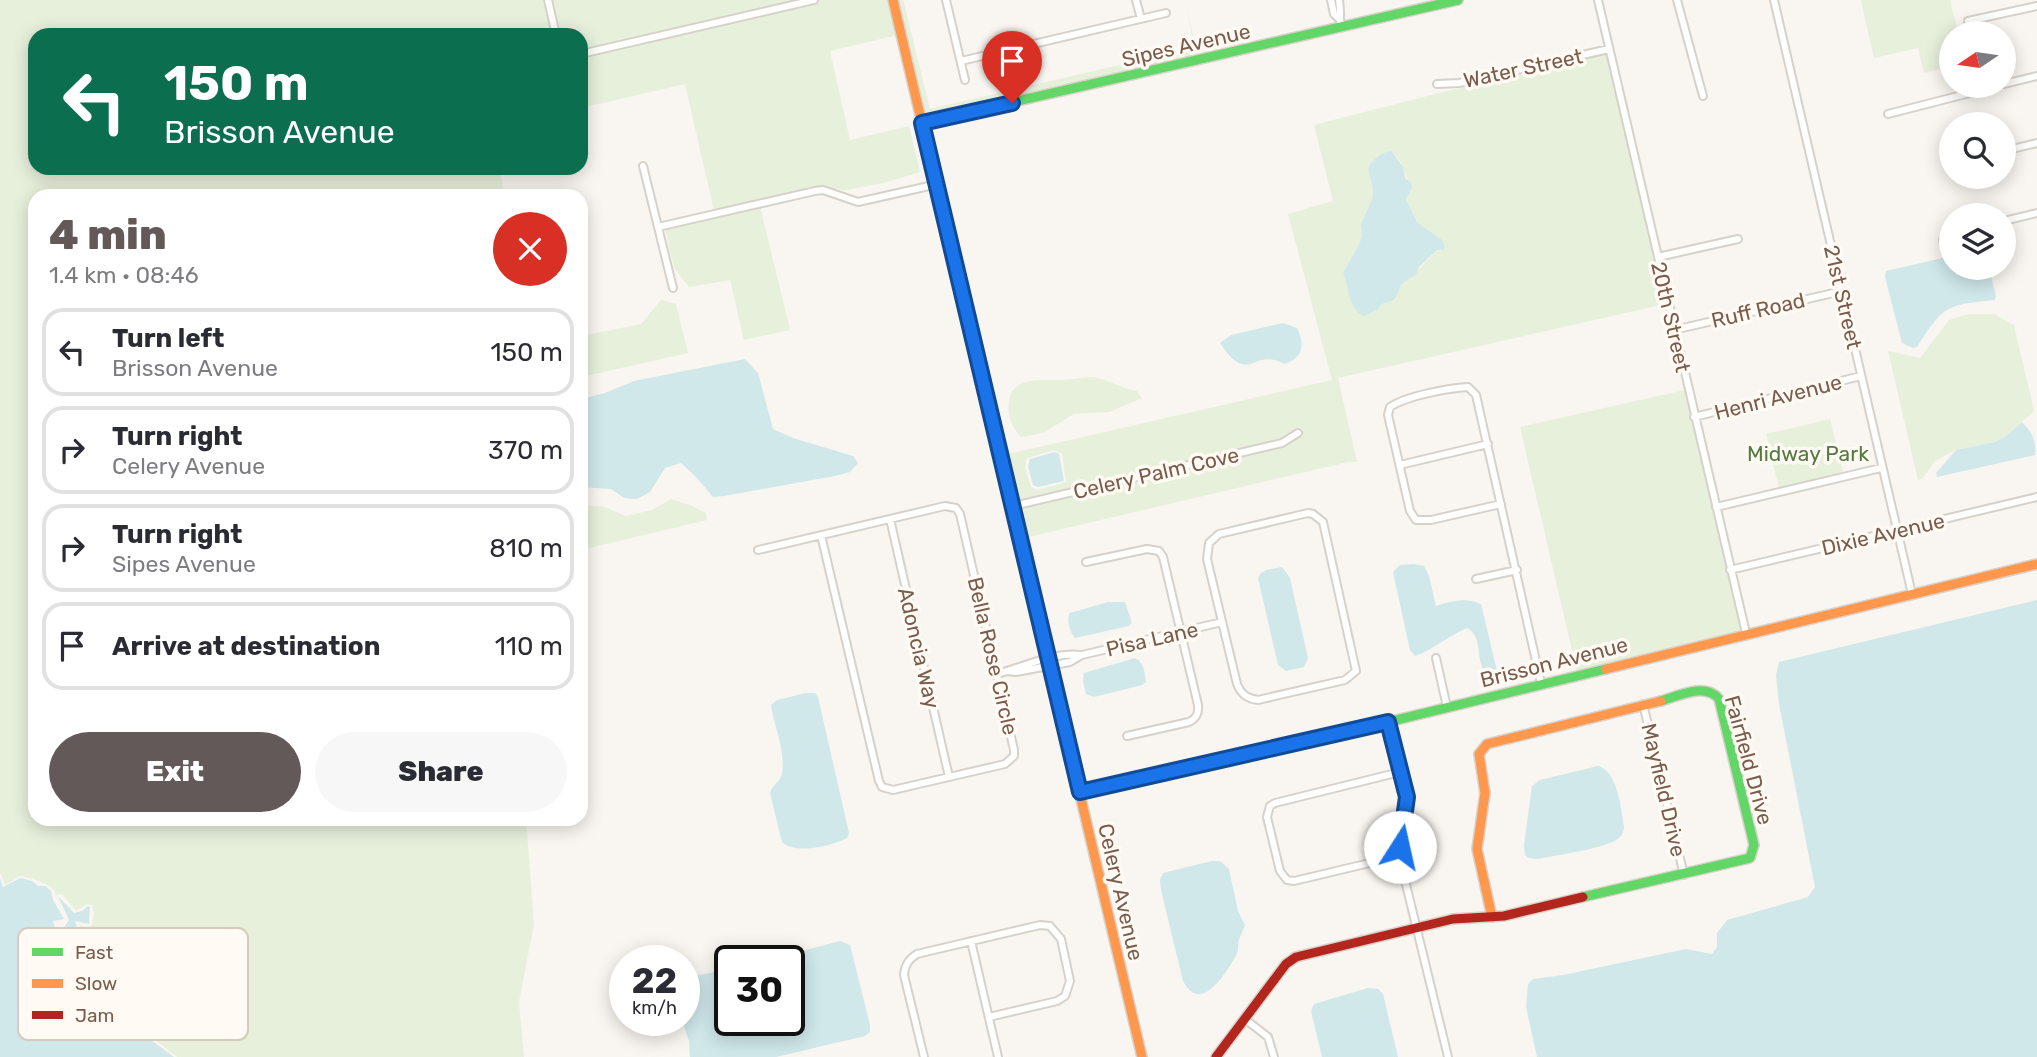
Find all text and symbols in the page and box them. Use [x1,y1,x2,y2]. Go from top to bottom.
street label: Sipes Avenue [1119,18,1253,72]
north arrow [1939,21,2016,98]
map controls [1939,21,2016,280]
pin [982,31,1042,103]
icon: arrive [993,42,1031,80]
street label: Water Street [1461,43,1585,93]
text: 150 m [164,54,309,112]
icon: left [49,56,140,147]
button: search [1939,112,2016,189]
text: Brisson Avenue [164,113,395,151]
button: layers [1939,203,2016,280]
text: 4 min [49,210,167,260]
button: close [493,212,567,286]
street label: 21st Street [1819,243,1867,351]
street label: 20th Street [1646,259,1696,375]
text: 1.4 km · 08:46 [49,261,199,289]
street label: Ruff Road [1709,287,1807,333]
text: Turn left [112,323,224,354]
icon: left [53,333,91,371]
text: 150 m [490,337,563,368]
text: Brisson Avenue [112,354,278,382]
street label: Henri Avenue [1712,369,1844,425]
text: Turn right [112,421,242,452]
icon: right [53,431,91,469]
text: 370 m [488,435,563,466]
park label: Midway Park [1747,441,1869,466]
street label: Celery Palm Cove [1071,442,1241,504]
text: Celery Avenue [112,452,265,480]
street label: Dixie Avenue [1819,508,1947,560]
text: Turn right [112,519,242,550]
icon: right [53,529,91,567]
text: 810 m [489,533,563,564]
text: Sipes Avenue [112,550,256,578]
street label: Bella Rose Circle [963,575,1023,737]
street label: Adoncia Way [893,585,945,711]
street label: Pisa Lane [1103,616,1201,662]
icon: arrive [53,627,91,665]
text: Arrive at destination [112,631,380,662]
text: 110 m [495,631,563,662]
street label: Brisson Avenue [1478,632,1630,692]
street label: Fairfield Drive [1720,693,1778,827]
street label: Mayfield Drive [1637,721,1691,859]
button: Exit [49,732,301,812]
button: Share [315,732,567,812]
position arrow [1363,810,1437,884]
street label: Celery Avenue [1093,821,1149,963]
legend [18,928,248,1040]
text: Fast [75,941,114,964]
speed limit sign: 30 [714,945,805,1036]
text: 22 [632,960,677,1002]
text: Slow [75,972,117,995]
text: km/h [632,997,677,1019]
text: Jam [75,1004,114,1027]

